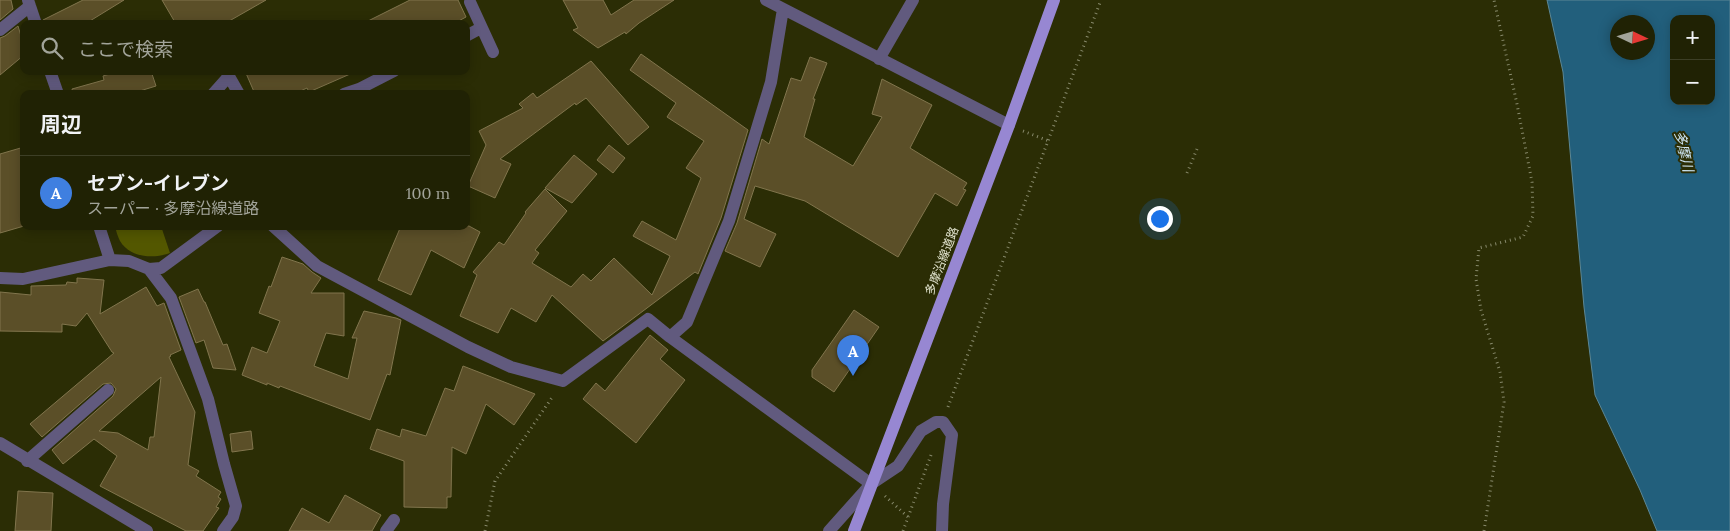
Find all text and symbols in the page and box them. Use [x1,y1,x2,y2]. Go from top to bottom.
north arrow [1610,15,1655,60]
map controls [1670,15,1715,105]
button: + [1670,15,1715,60]
search box [20,20,470,75]
icon: search [38,34,66,62]
text: ここで検索 [78,37,173,61]
button: − [1670,60,1715,105]
text: 周辺 [40,111,82,138]
water label: 多摩川 [1671,129,1698,175]
text: セブン-イレブン [87,171,229,195]
text: A [51,183,61,203]
text: 100 m [406,183,450,203]
text: スーパー · 多摩沿線道路 [87,198,259,218]
your location [1147,206,1173,232]
street label: 多摩沿線道路 [922,225,961,297]
pin: A [837,335,869,376]

